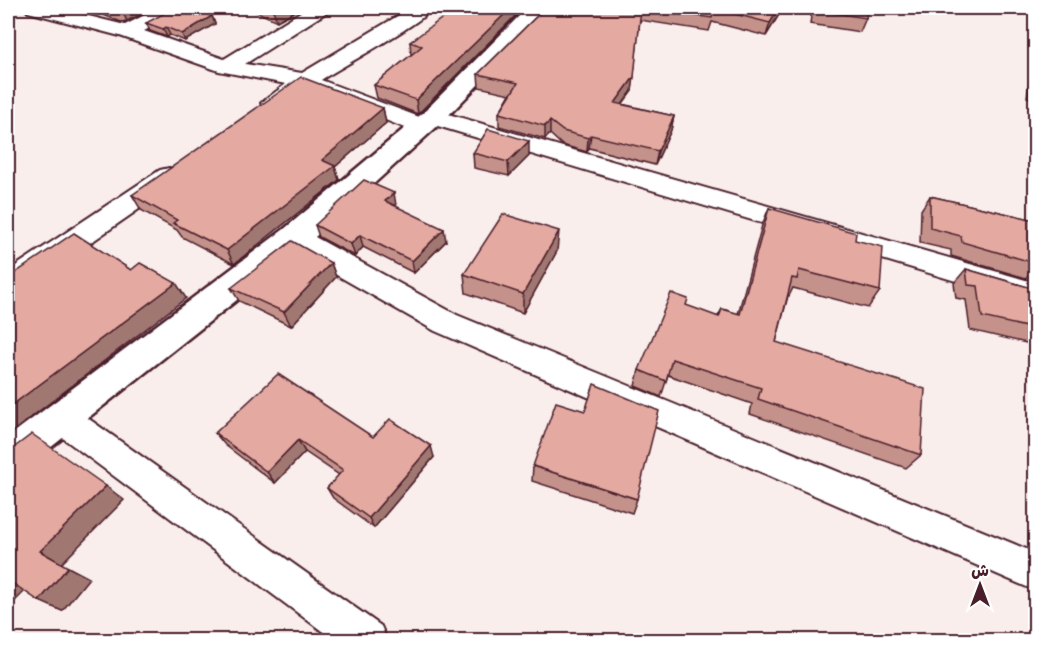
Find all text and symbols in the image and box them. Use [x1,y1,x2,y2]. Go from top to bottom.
north arrow [950,555,1010,615]
text: ش [971,557,989,581]

